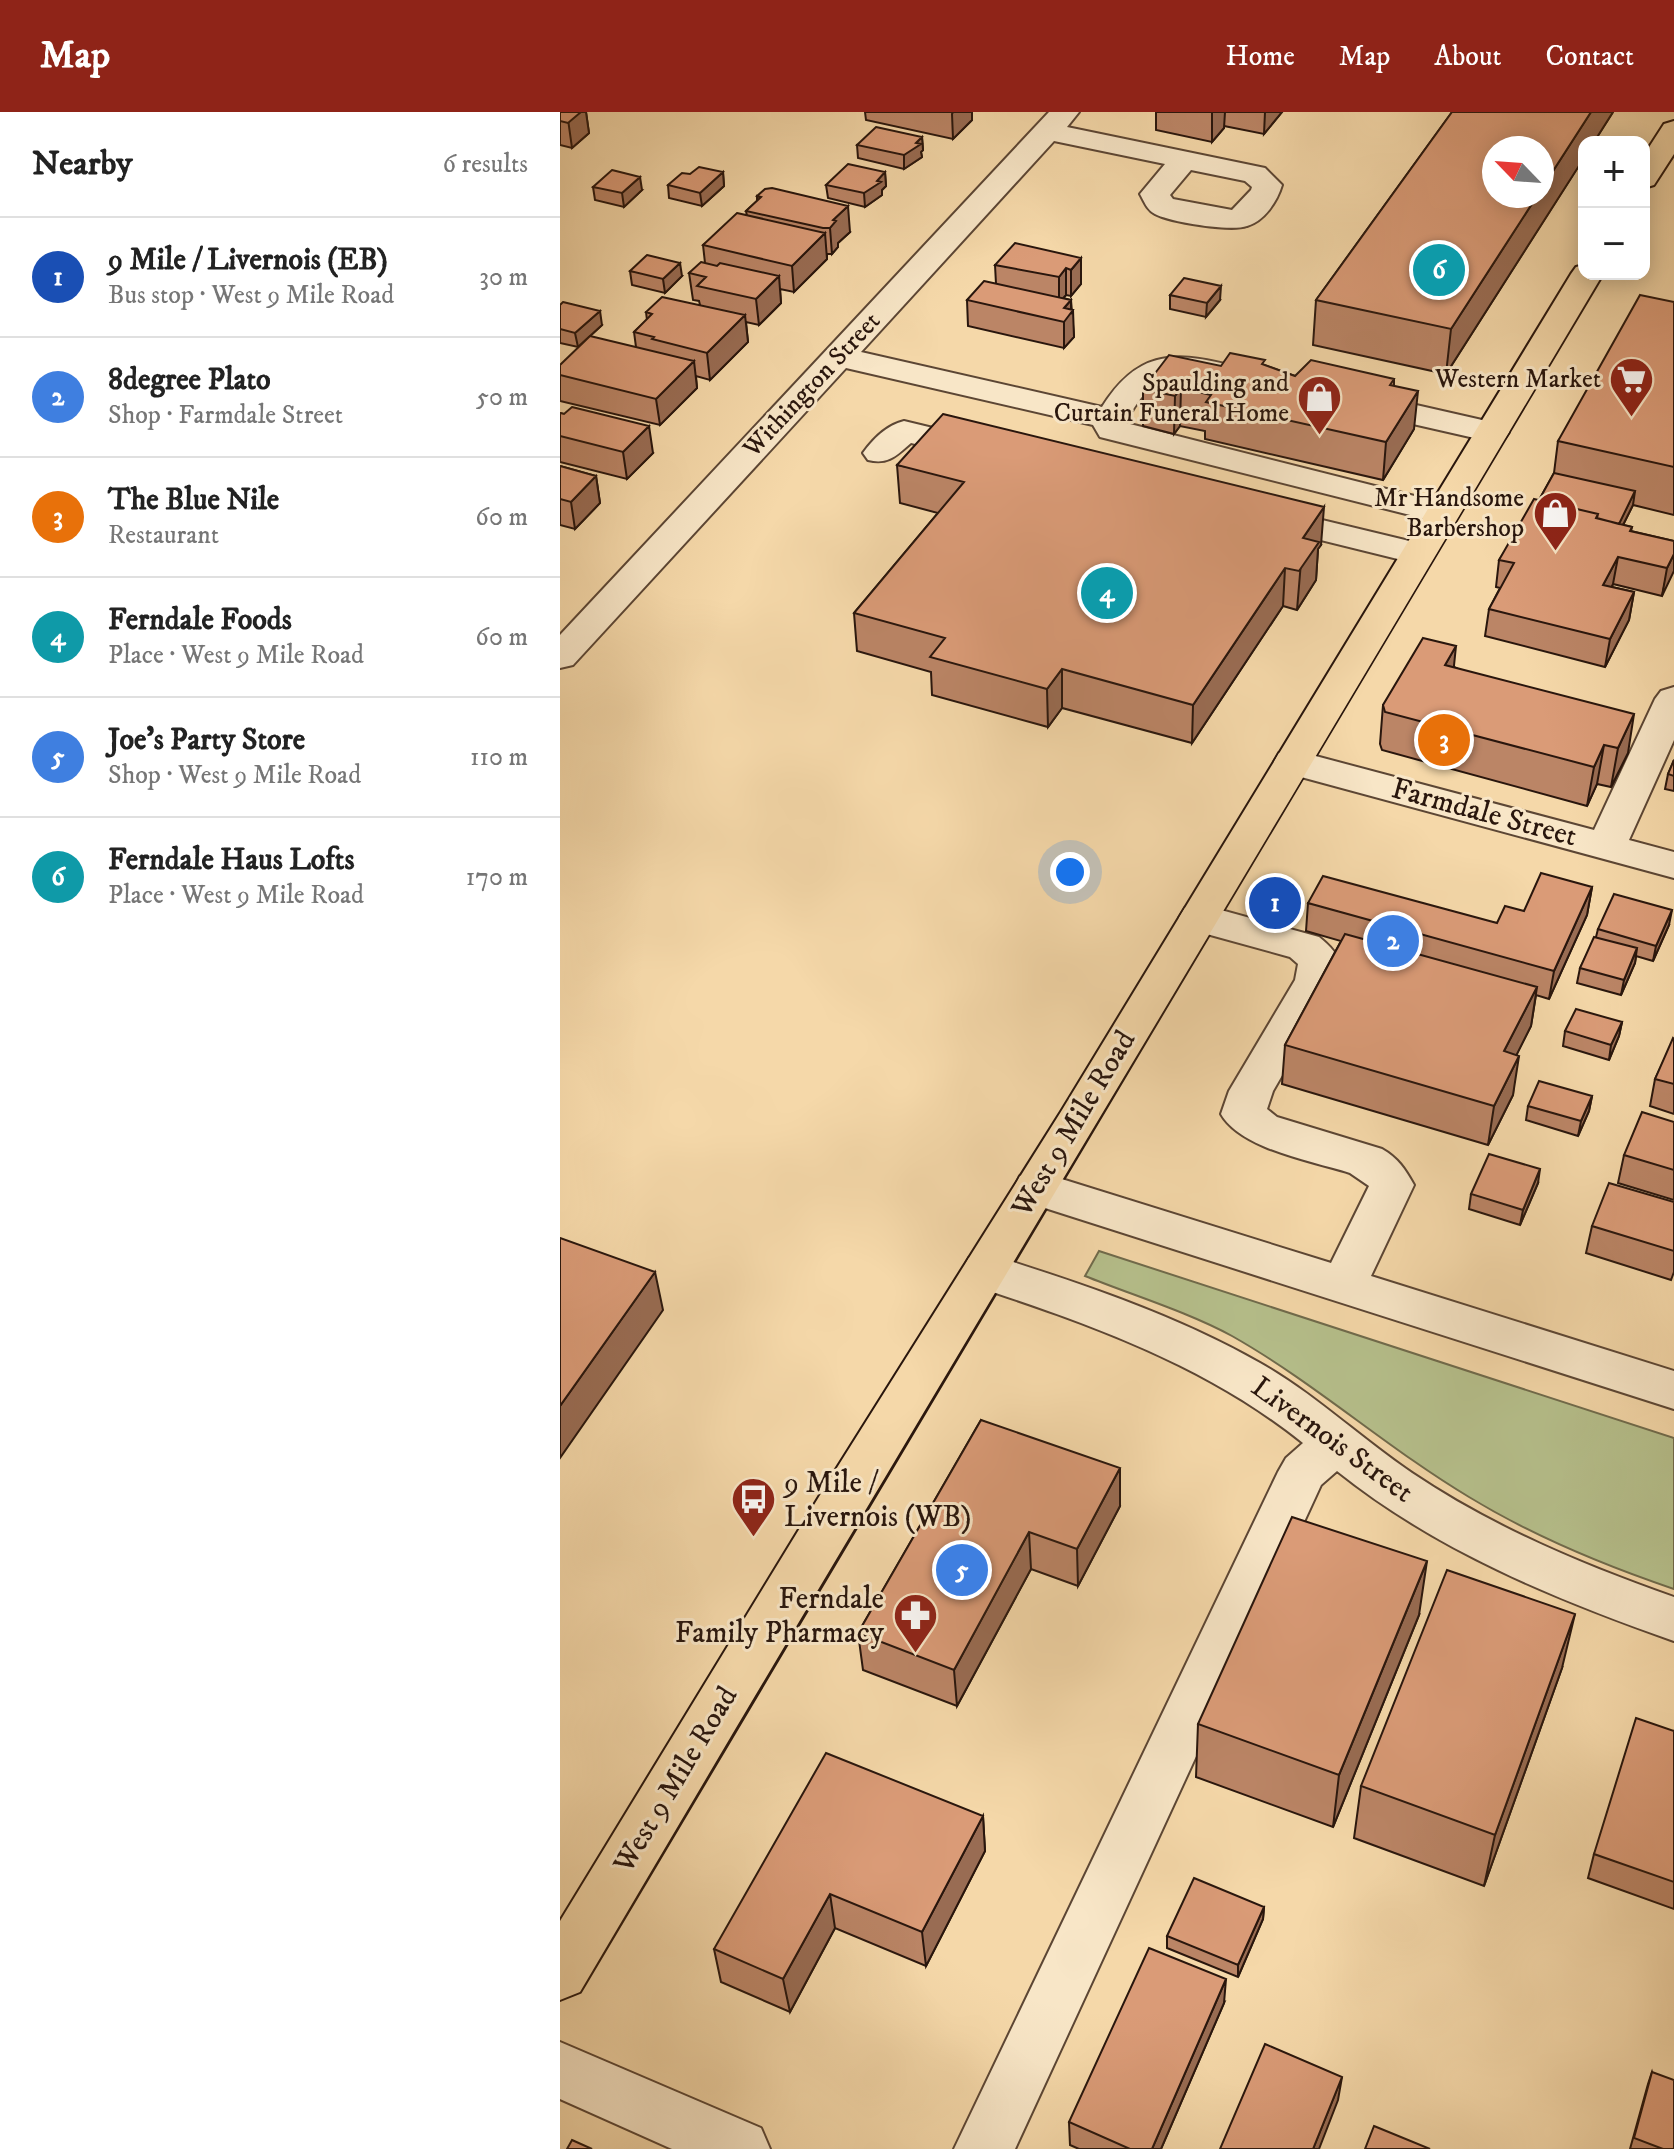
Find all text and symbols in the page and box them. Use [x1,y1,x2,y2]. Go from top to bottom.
text: Map [40,32,110,80]
text: Home [1226,39,1295,74]
text: Map [1339,39,1390,74]
text: About [1434,39,1501,74]
text: Contact [1545,39,1634,74]
north arrow [1482,136,1554,208]
map controls [1578,136,1650,280]
button: + [1578,136,1650,208]
text: Nearby [32,143,133,185]
text: 6 results [442,148,528,181]
button: − [1578,208,1650,280]
pin: 6 [1413,240,1465,300]
text: 9 Mile / Livernois (EB) [108,242,388,279]
text: 1 [53,261,63,294]
text: 30 m [479,261,528,294]
text: Bus stop · West 9 Mile Road [108,279,394,312]
street label: Withington Street [736,305,888,465]
supermarket icon: Western Market [1608,355,1656,418]
text: 8degree Plato [108,362,271,399]
place label: Western Market [1434,363,1601,396]
place label: Spaulding and Curtain Funeral Home [1054,367,1289,430]
shop icon: Spaulding and Curtain Funeral Home [1296,374,1344,437]
text: 2 [52,381,64,414]
text: 50 m [476,381,528,414]
text: Shop · Farmdale Street [108,399,343,432]
text: The Blue Nile [108,482,279,519]
place label: Mr Handsome Barbershop [1374,482,1524,545]
shop icon: Mr Handsome Barbershop [1531,489,1579,552]
text: 3 [53,501,63,534]
text: 60 m [475,501,528,534]
text: Restaurant [108,519,219,552]
pin: 4 [1081,563,1133,623]
text: Ferndale Foods [108,602,292,639]
text: 4 [51,621,65,654]
text: 60 m [475,621,528,654]
text: Place · West 9 Mile Road [108,639,364,672]
pin: 3 [1418,710,1470,770]
text: Joe's Party Store [108,722,305,759]
text: 5 [52,741,64,774]
text: 110 m [470,741,528,774]
text: Shop · West 9 Mile Road [108,759,361,792]
street label: Farmdale Street [1387,771,1581,855]
text: Ferndale Haus Lofts [108,842,354,879]
your location [1050,852,1090,892]
text: 6 [51,861,65,894]
text: 170 m [466,861,528,894]
pin: 1 [1249,873,1301,933]
text: Place · West 9 Mile Road [108,879,364,912]
pin: 2 [1367,911,1419,971]
street label: West 9 Mile Road [1003,1024,1144,1225]
street label: Livernois Street [1244,1369,1420,1511]
place label: 9 Mile / Livernois (WB) [782,1465,972,1536]
bus stop icon: 9 Mile / Livernois (WB) [729,1476,777,1539]
pin: 5 [936,1540,988,1600]
place label: Ferndale Family Pharmacy [675,1581,885,1652]
pharmacy icon: Ferndale Family Pharmacy [891,1592,939,1655]
street label: West 9 Mile Road [605,1680,746,1881]

